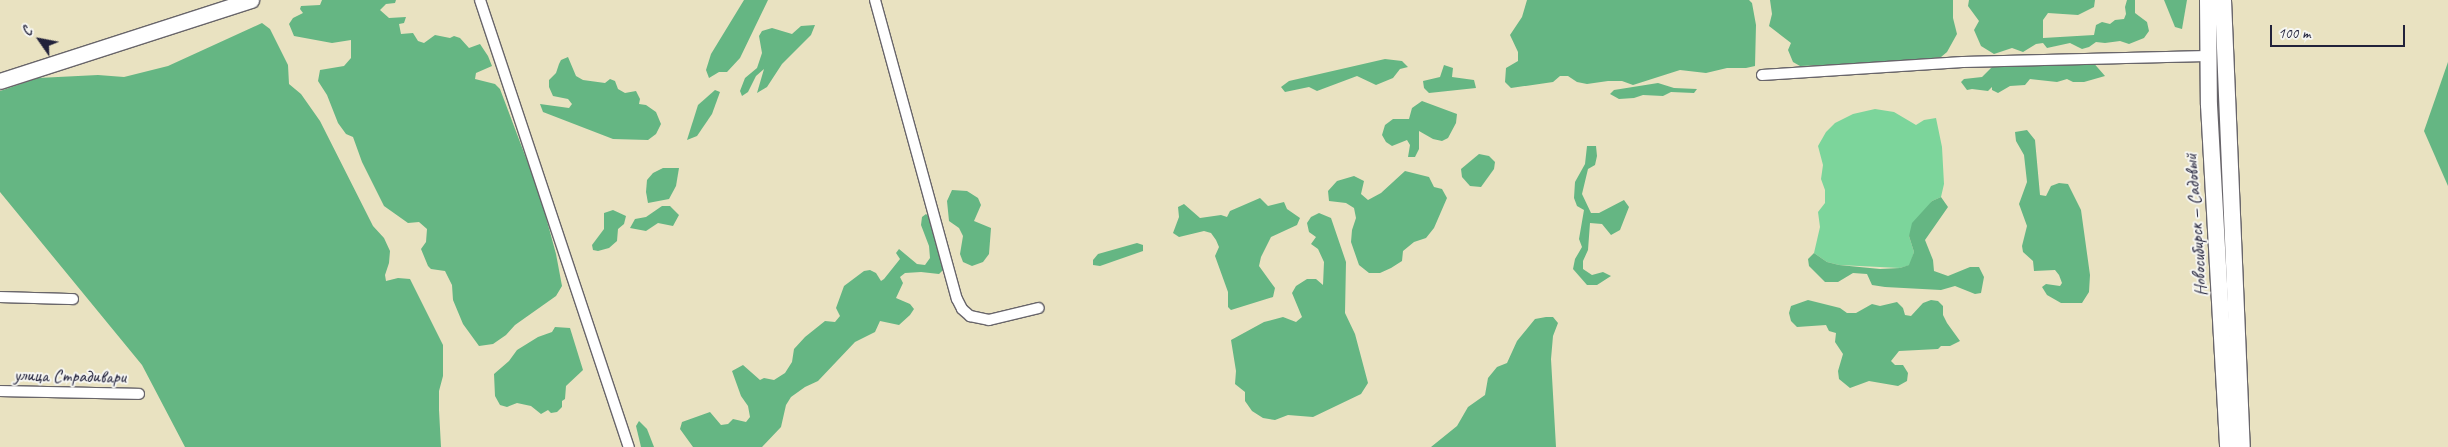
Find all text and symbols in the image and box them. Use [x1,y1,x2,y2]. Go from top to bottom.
north arrow [15,15,65,65]
scale bar [2273,15,2408,47]
text: С [18,24,36,39]
text: 100 m [2278,24,2310,43]
street label: Новосибирск — Садовый [2180,153,2212,297]
street label: улица Страдивари [14,364,126,388]

